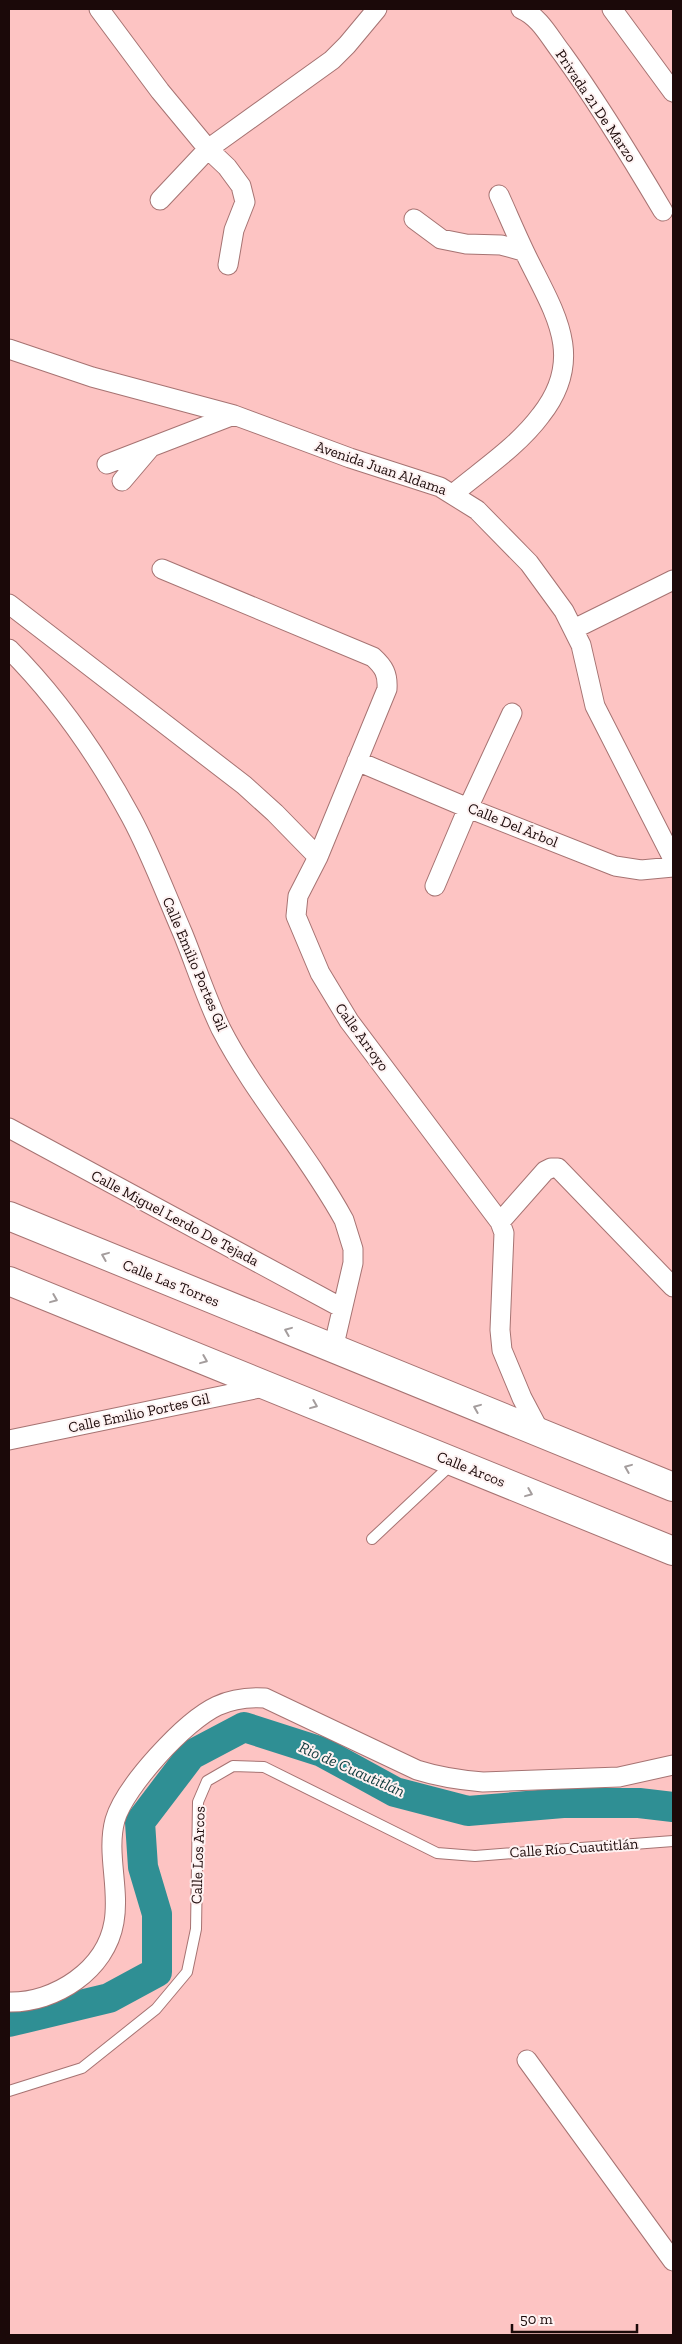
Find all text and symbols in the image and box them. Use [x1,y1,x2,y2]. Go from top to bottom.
street label: Privada 21 De Marzo [552,46,641,166]
street label: Avenida Juan Aldama [313,437,449,499]
street label: Calle Del Árbol [465,799,561,851]
street label: Calle Emilio Portes Gil [159,894,231,1034]
street label: Calle Arroyo [331,999,393,1075]
street label: Calle Miguel Lerdo De Tejada [88,1166,262,1270]
one-way arrow [101,1251,110,1262]
street label: Calle Las Torres [120,1255,222,1311]
one-way arrow [49,1293,58,1303]
one-way arrow [284,1326,293,1337]
one-way arrow [200,1354,208,1364]
street label: Calle Emilio Portes Gil [67,1389,211,1437]
one-way arrow [309,1399,318,1409]
one-way arrow [473,1403,482,1414]
street label: Calle Arcos [434,1447,508,1491]
one-way arrow [624,1464,633,1475]
one-way arrow [525,1487,533,1497]
water label: Rio de Cuautitlán [296,1737,408,1801]
street label: Calle Los Arcos [187,1806,209,1904]
street label: Calle Río Cuautitlán [509,1834,639,1861]
scale bar [512,2302,637,2334]
text: 50 m [520,2310,553,2328]

